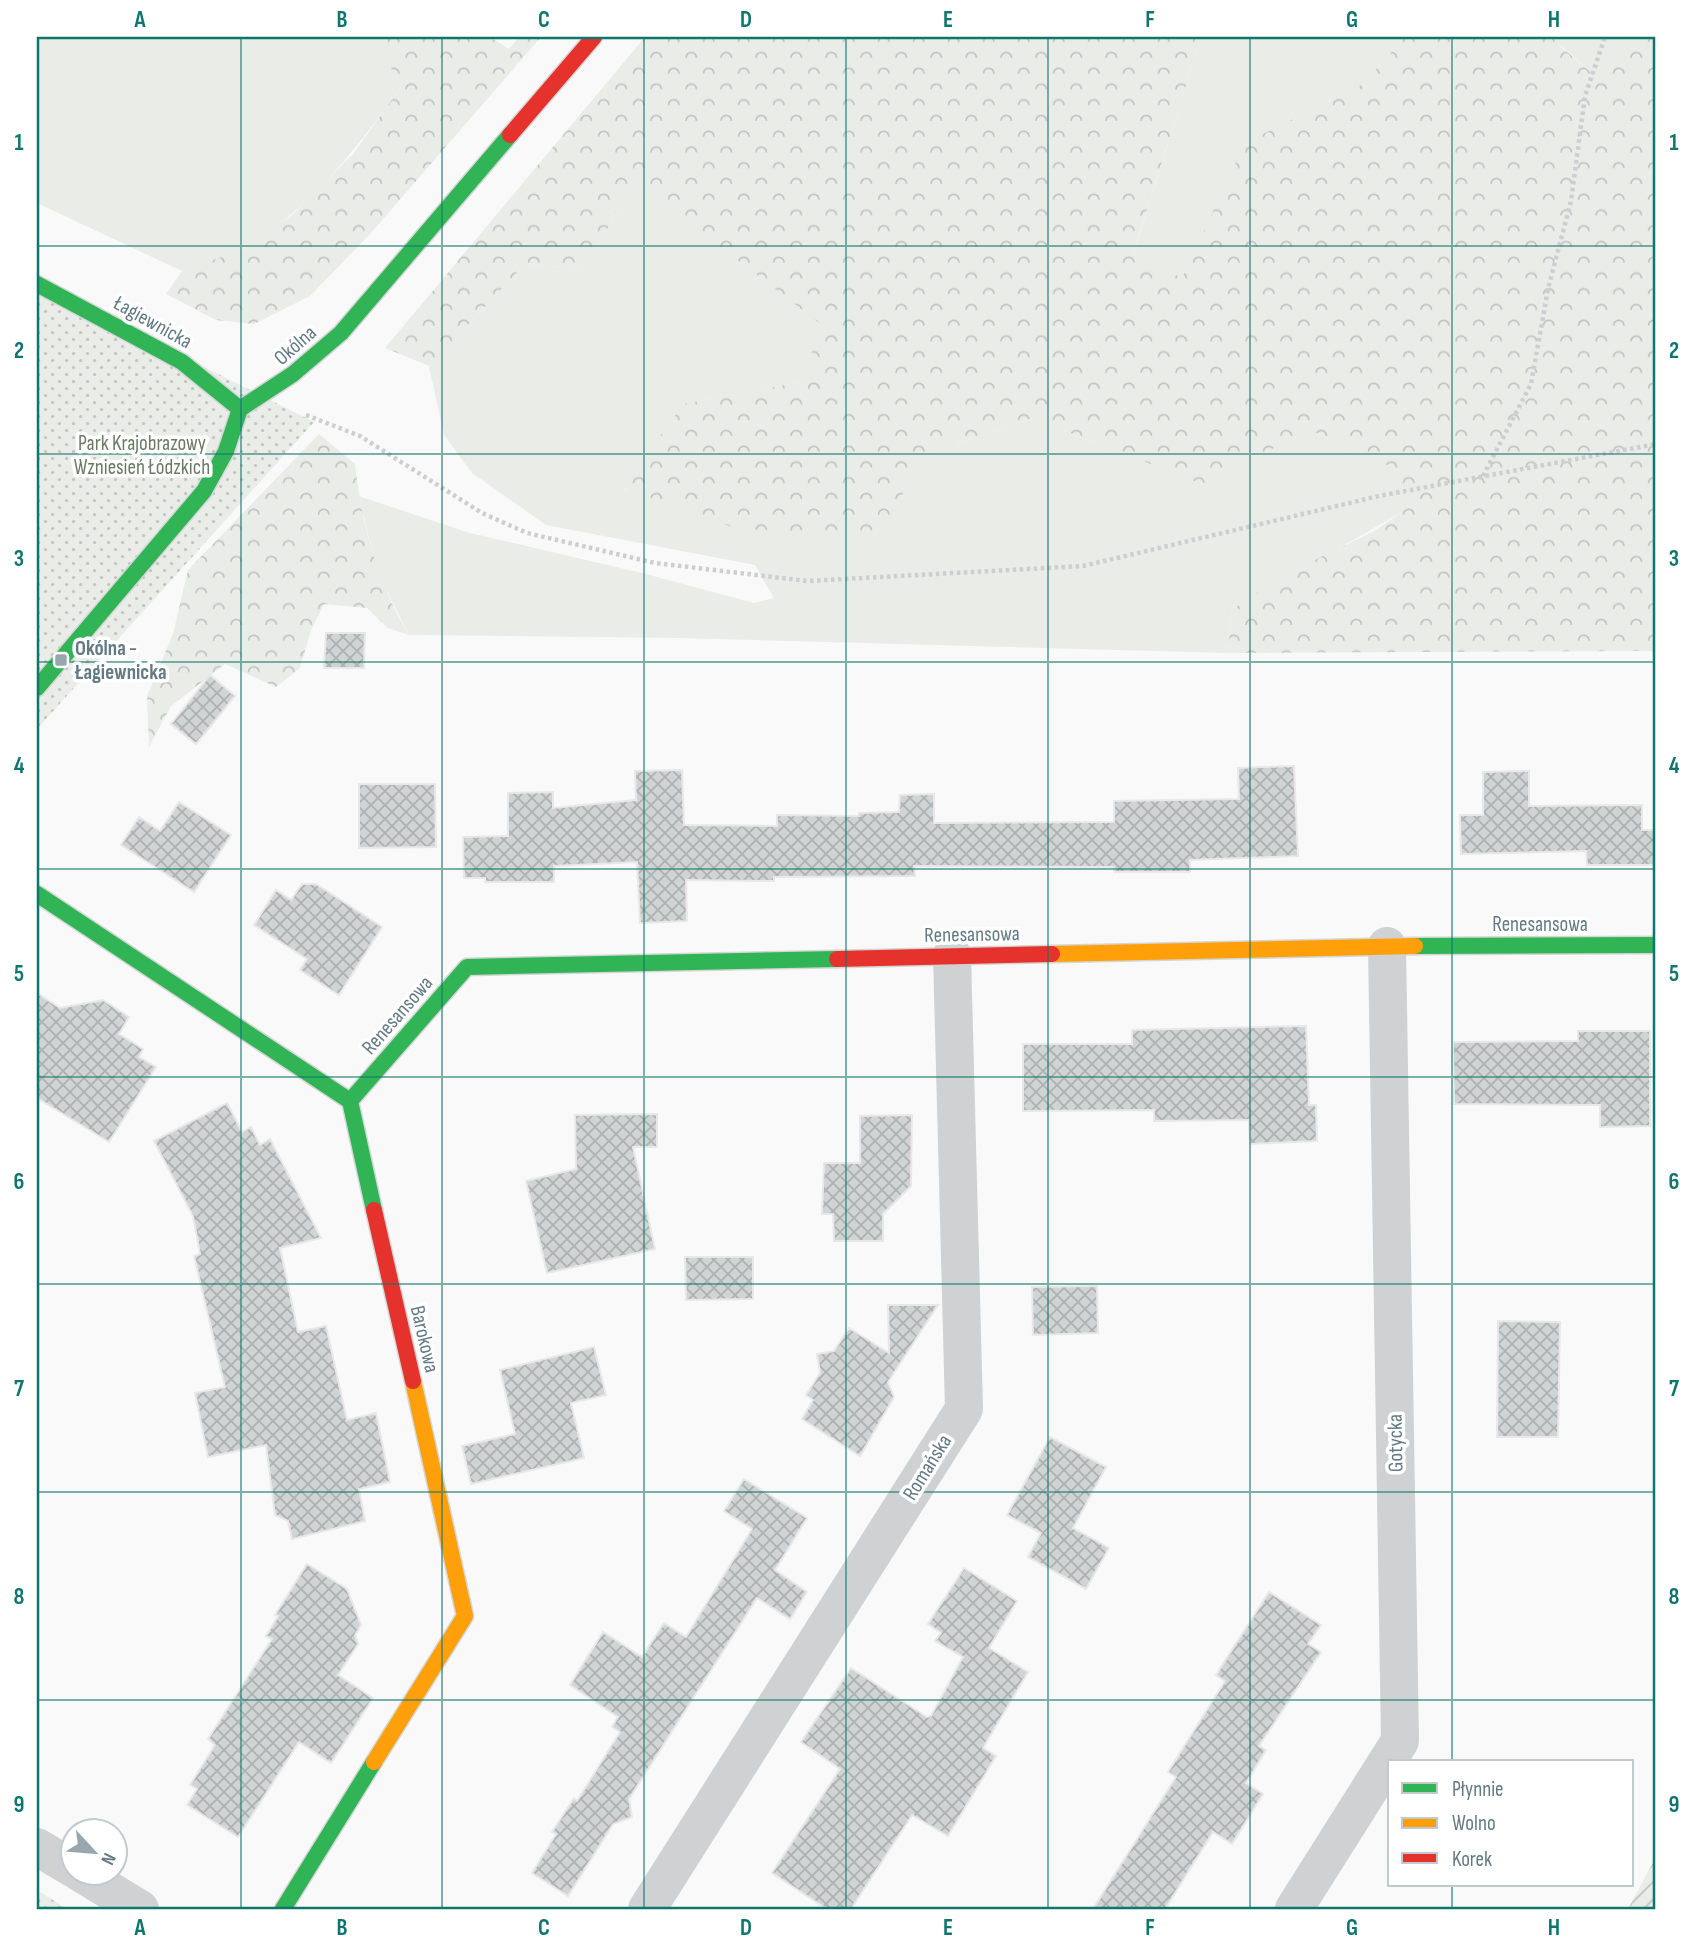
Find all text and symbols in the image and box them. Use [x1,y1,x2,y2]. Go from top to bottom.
text: A [134,6,147,34]
text: B [337,6,348,34]
text: C [538,6,550,34]
text: D [740,6,752,34]
text: E [943,6,953,34]
text: F [1145,6,1155,34]
text: G [1346,6,1358,34]
text: H [1548,6,1560,34]
text: 1 [14,129,24,157]
text: 1 [1669,129,1679,157]
street label: Łagiewnicka [108,290,196,354]
street label: Okólna [269,320,322,370]
text: 2 [14,337,24,365]
text: 2 [1669,337,1679,365]
park label: Park Krajobrazowy Wzniesień Łódzkich [74,431,210,480]
text: 3 [14,545,24,573]
text: 3 [1669,545,1679,573]
place label: Okólna - Łagiewnicka [74,636,167,685]
marker: Okólna - Łagiewnicka [53,652,69,668]
text: 4 [14,752,25,780]
text: 4 [1669,752,1680,780]
street label: Renesansowa [1492,912,1588,937]
street label: Renesansowa [924,921,1020,948]
text: 5 [14,960,24,988]
text: 5 [1669,960,1679,988]
street label: Renesansowa [357,971,438,1060]
text: 6 [14,1168,24,1196]
text: 6 [1669,1168,1679,1196]
street label: Barokowa [405,1303,444,1375]
text: 7 [14,1375,24,1403]
text: 7 [1669,1375,1679,1403]
street label: Gotycka [1382,1414,1409,1472]
street label: Romańska [898,1430,957,1505]
text: 8 [14,1583,25,1611]
text: 8 [1669,1583,1680,1611]
legend [1388,1760,1634,1886]
text: Płynnie [1452,1777,1504,1802]
text: 9 [14,1791,24,1819]
text: 9 [1669,1791,1679,1819]
text: Wolno [1452,1811,1496,1836]
north arrow [60,1816,130,1886]
text: Korek [1452,1847,1492,1872]
text: N [95,1849,120,1868]
text: A [134,1914,147,1942]
text: B [337,1914,348,1942]
text: C [538,1914,550,1942]
text: D [740,1914,752,1942]
text: E [943,1914,953,1942]
text: F [1145,1914,1155,1942]
text: G [1346,1914,1358,1942]
text: H [1548,1914,1560,1942]

